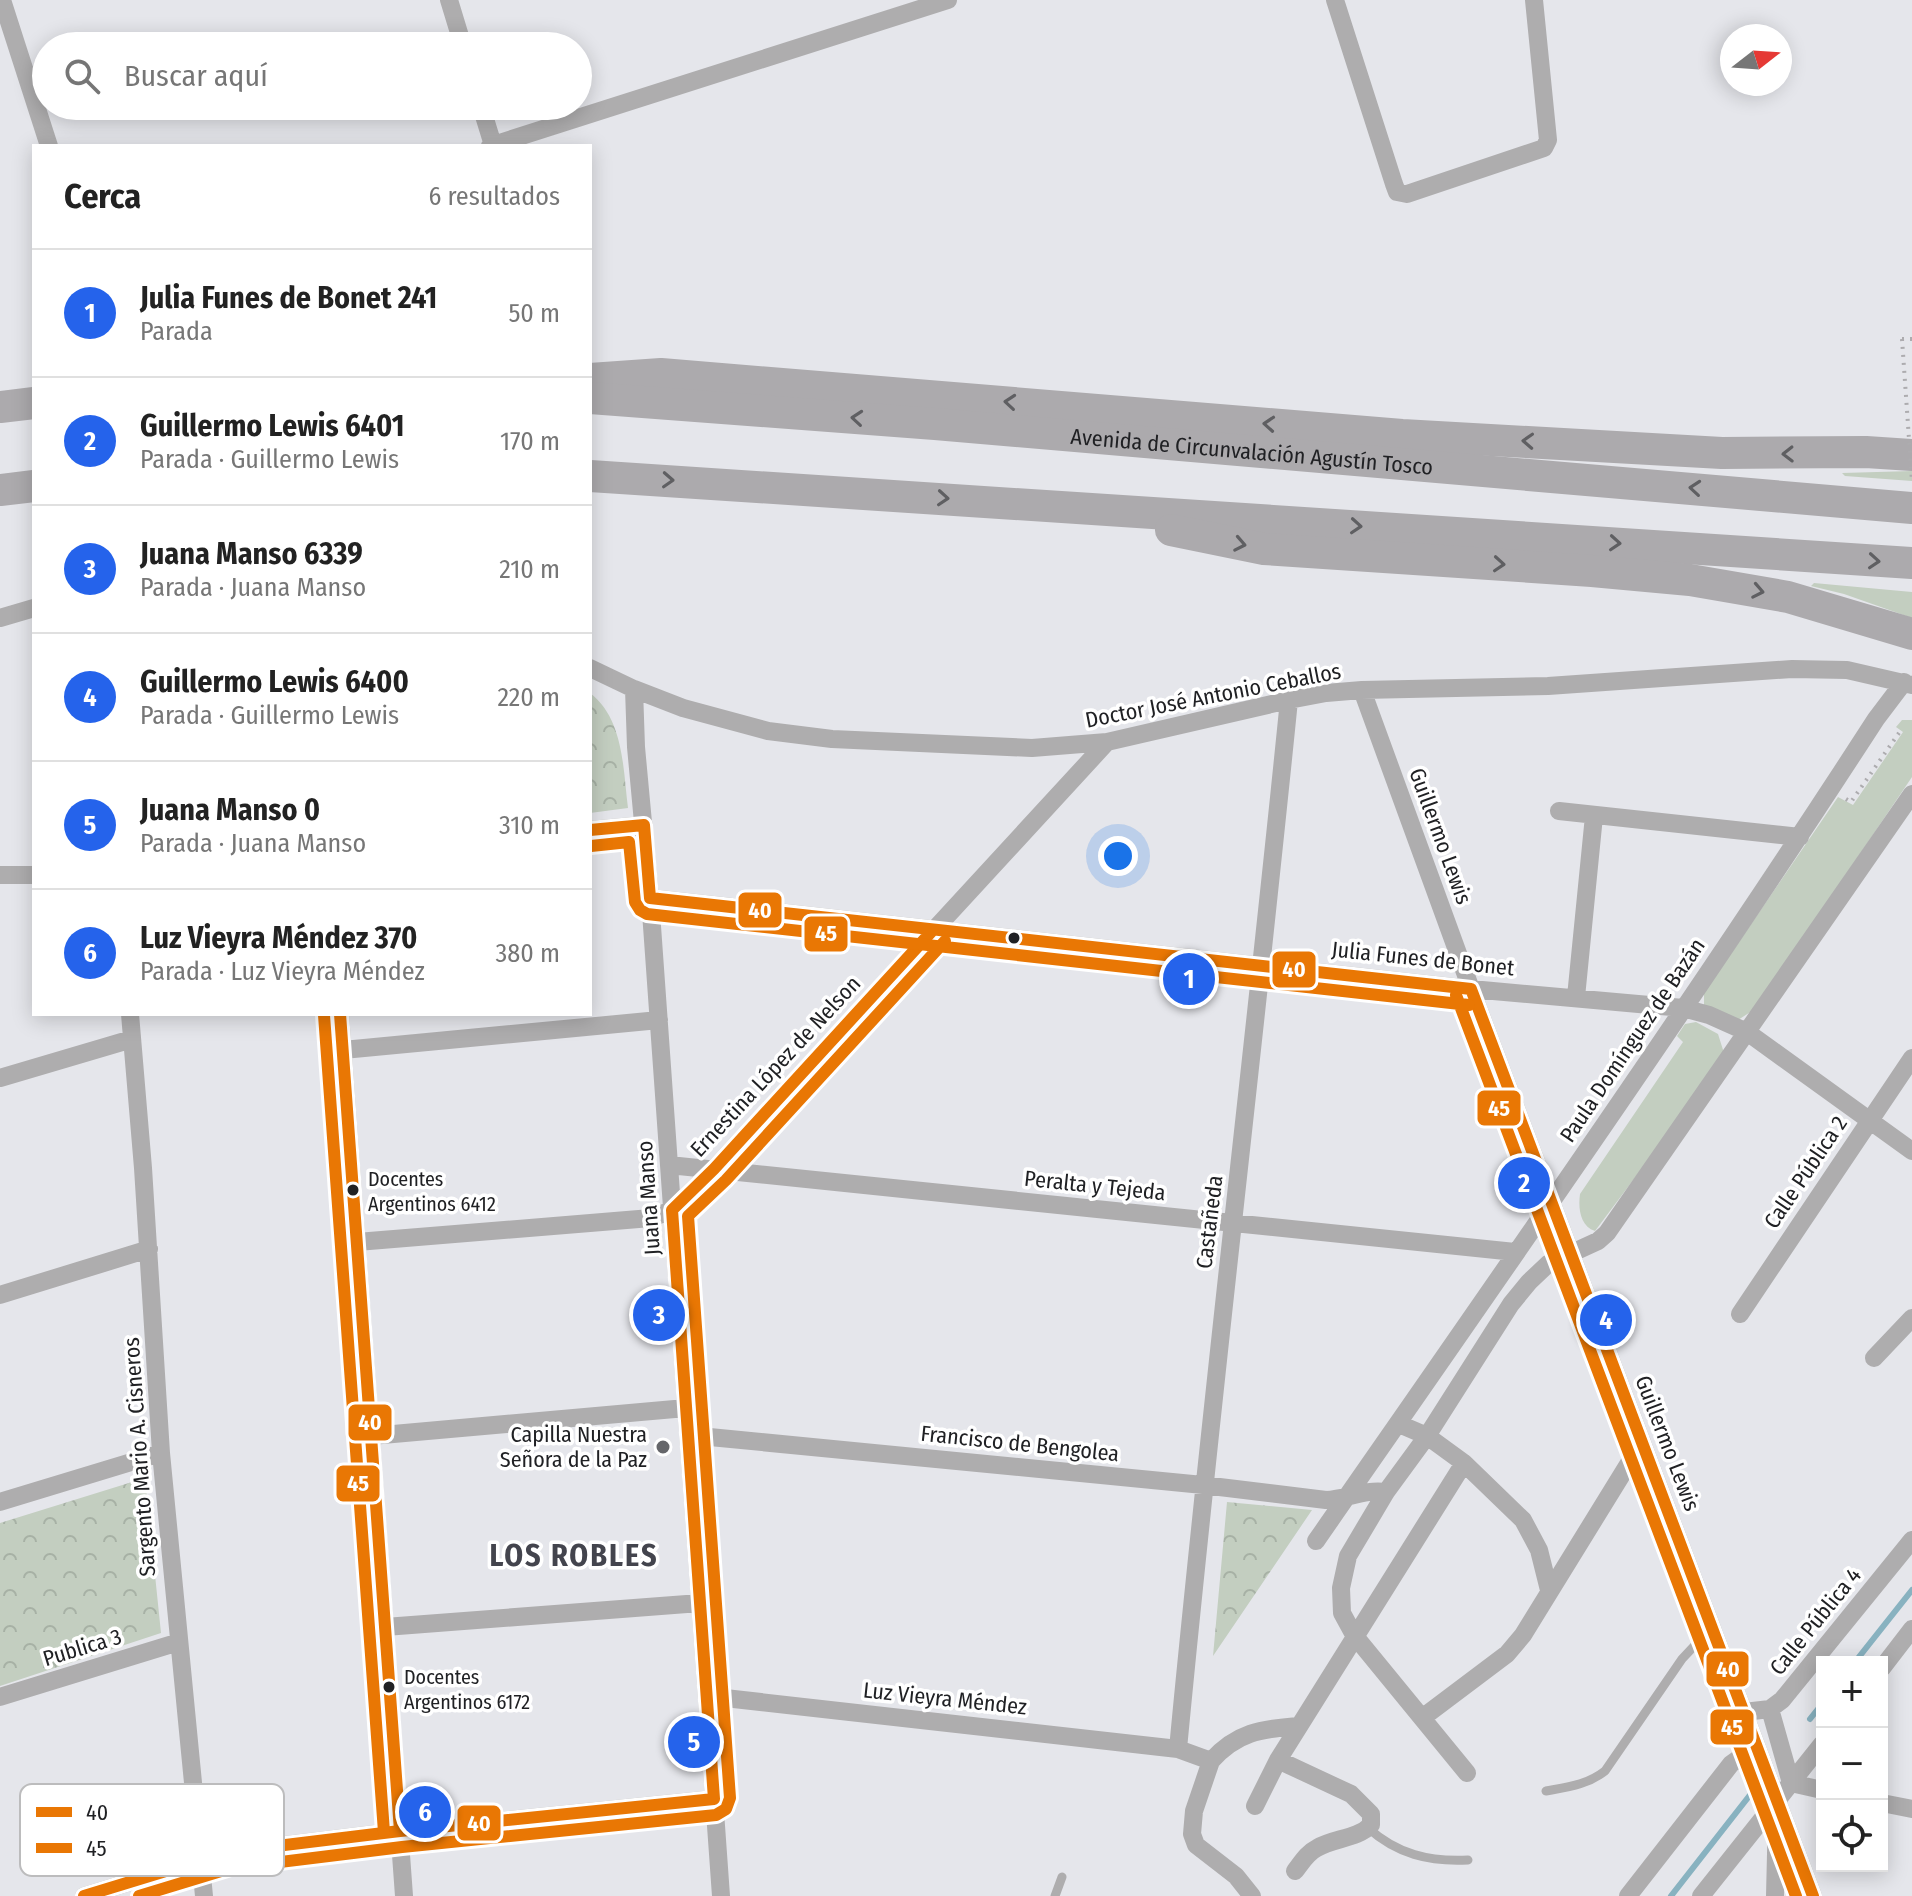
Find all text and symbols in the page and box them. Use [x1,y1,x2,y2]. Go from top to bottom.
north arrow [1720,24,1792,96]
search box [32,32,592,120]
icon: search [60,54,104,98]
text: Buscar aquí [124,58,268,94]
text: Cerca [64,176,141,217]
text: 6 resultados [428,181,560,212]
text: Julia Funes de Bonet 241 [140,280,437,316]
text: 1 [85,298,96,329]
text: 50 m [508,298,560,329]
text: Parada [140,316,213,347]
one-way arrow [1003,394,1016,411]
text: Guillermo Lewis 6401 [140,408,404,444]
one-way arrow [850,410,863,427]
one-way arrow [1262,416,1275,433]
street label: Avenida de Circunvalación Agustín Tosco [1070,423,1434,481]
text: 2 [84,426,96,457]
text: 170 m [500,426,560,457]
one-way arrow [1521,432,1534,449]
text: Parada · Guillermo Lewis [140,444,399,475]
one-way arrow [1781,445,1794,463]
one-way arrow [662,471,675,488]
one-way arrow [1688,480,1701,497]
one-way arrow [937,489,950,506]
one-way arrow [1349,517,1362,534]
one-way arrow [1233,535,1247,552]
one-way arrow [1609,535,1622,552]
text: Juana Manso 6339 [140,536,363,572]
one-way arrow [1868,552,1881,569]
text: 3 [84,554,96,585]
text: 210 m [499,554,560,585]
one-way arrow [1493,555,1506,572]
text: Parada · Juana Manso [140,572,366,603]
one-way arrow [1751,582,1764,599]
street label: Doctor José Antonio Ceballos [1083,657,1343,734]
text: Guillermo Lewis 6400 [140,664,409,700]
text: 4 [83,682,97,713]
text: 220 m [497,682,560,713]
text: Parada · Guillermo Lewis [140,700,399,731]
street label: Guillermo Lewis [1403,764,1478,908]
text: Juana Manso 0 [140,792,320,828]
text: 5 [84,810,96,841]
text: 310 m [499,810,560,841]
text: Parada · Juana Manso [140,828,366,859]
your location [1098,836,1138,876]
line badge: 40 [737,891,783,929]
text: 40 [748,897,772,924]
line badge: 45 [803,915,849,953]
text: Luz Vieyra Méndez 370 [140,920,417,956]
text: 45 [815,920,837,947]
unlabelled marker [1006,930,1022,946]
street label: Paula Domínguez de Bazán [1554,933,1711,1147]
street label: Julia Funes de Bonet [1330,935,1516,982]
text: 6 [83,938,97,969]
text: 380 m [496,938,560,969]
pin: 1 [1163,949,1215,1009]
line badge: 40 [1271,950,1317,989]
text: Parada · Luz Vieyra Méndez [140,956,425,987]
text: 40 [1282,956,1306,983]
street label: Ernestina López de Nelson [685,970,866,1162]
line badge: 45 [1476,1089,1522,1127]
text: 45 [1488,1095,1510,1122]
street label: Calle Pública 2 [1758,1111,1853,1233]
street label: Juana Manso [631,1140,666,1256]
pin: 2 [1498,1153,1550,1213]
street label: Peralta y Tejeda [1023,1165,1167,1206]
place label: Docentes Argentinos 6412 [368,1167,496,1216]
street label: Castañeda [1190,1174,1229,1270]
marker: Docentes Argentinos 6412 [345,1182,361,1198]
pin: 3 [633,1285,685,1345]
pin: 4 [1580,1290,1632,1350]
street label: Sargento Mario A. Cisneros [118,1337,161,1577]
street label: Guillermo Lewis [1629,1372,1706,1515]
line badge: 40 [347,1403,393,1442]
text: 40 [358,1409,382,1436]
street label: Francisco de Bengolea [919,1420,1121,1467]
place label: Capilla Nuestra Señora de la Paz [500,1421,647,1473]
marker: Capilla Nuestra Señora de la Paz [654,1438,672,1456]
line badge: 45 [335,1464,381,1503]
text: 45 [347,1470,369,1497]
district label: LOS ROBLES [490,1538,658,1574]
street label: Calle Pública 4 [1764,1562,1867,1680]
street label: Publica 3 [40,1623,125,1672]
line badge: 40 [1705,1650,1750,1688]
text: 40 [1716,1656,1740,1683]
map controls [1816,1656,1888,1872]
button: + [1816,1656,1888,1728]
place label: Docentes Argentinos 6172 [404,1665,530,1714]
street label: Luz Vieyra Méndez [862,1676,1028,1721]
marker: Docentes Argentinos 6172 [381,1679,397,1695]
line badge: 45 [1709,1708,1755,1746]
pin: 5 [668,1712,720,1772]
text: 45 [1721,1714,1743,1741]
button: − [1816,1728,1888,1800]
pin: 6 [399,1782,451,1842]
legend [20,1784,284,1876]
text: 40 [86,1799,108,1826]
button: locate [1816,1800,1888,1872]
line badge: 40 [456,1804,502,1842]
text: 40 [467,1810,491,1837]
text: 45 [86,1835,107,1862]

